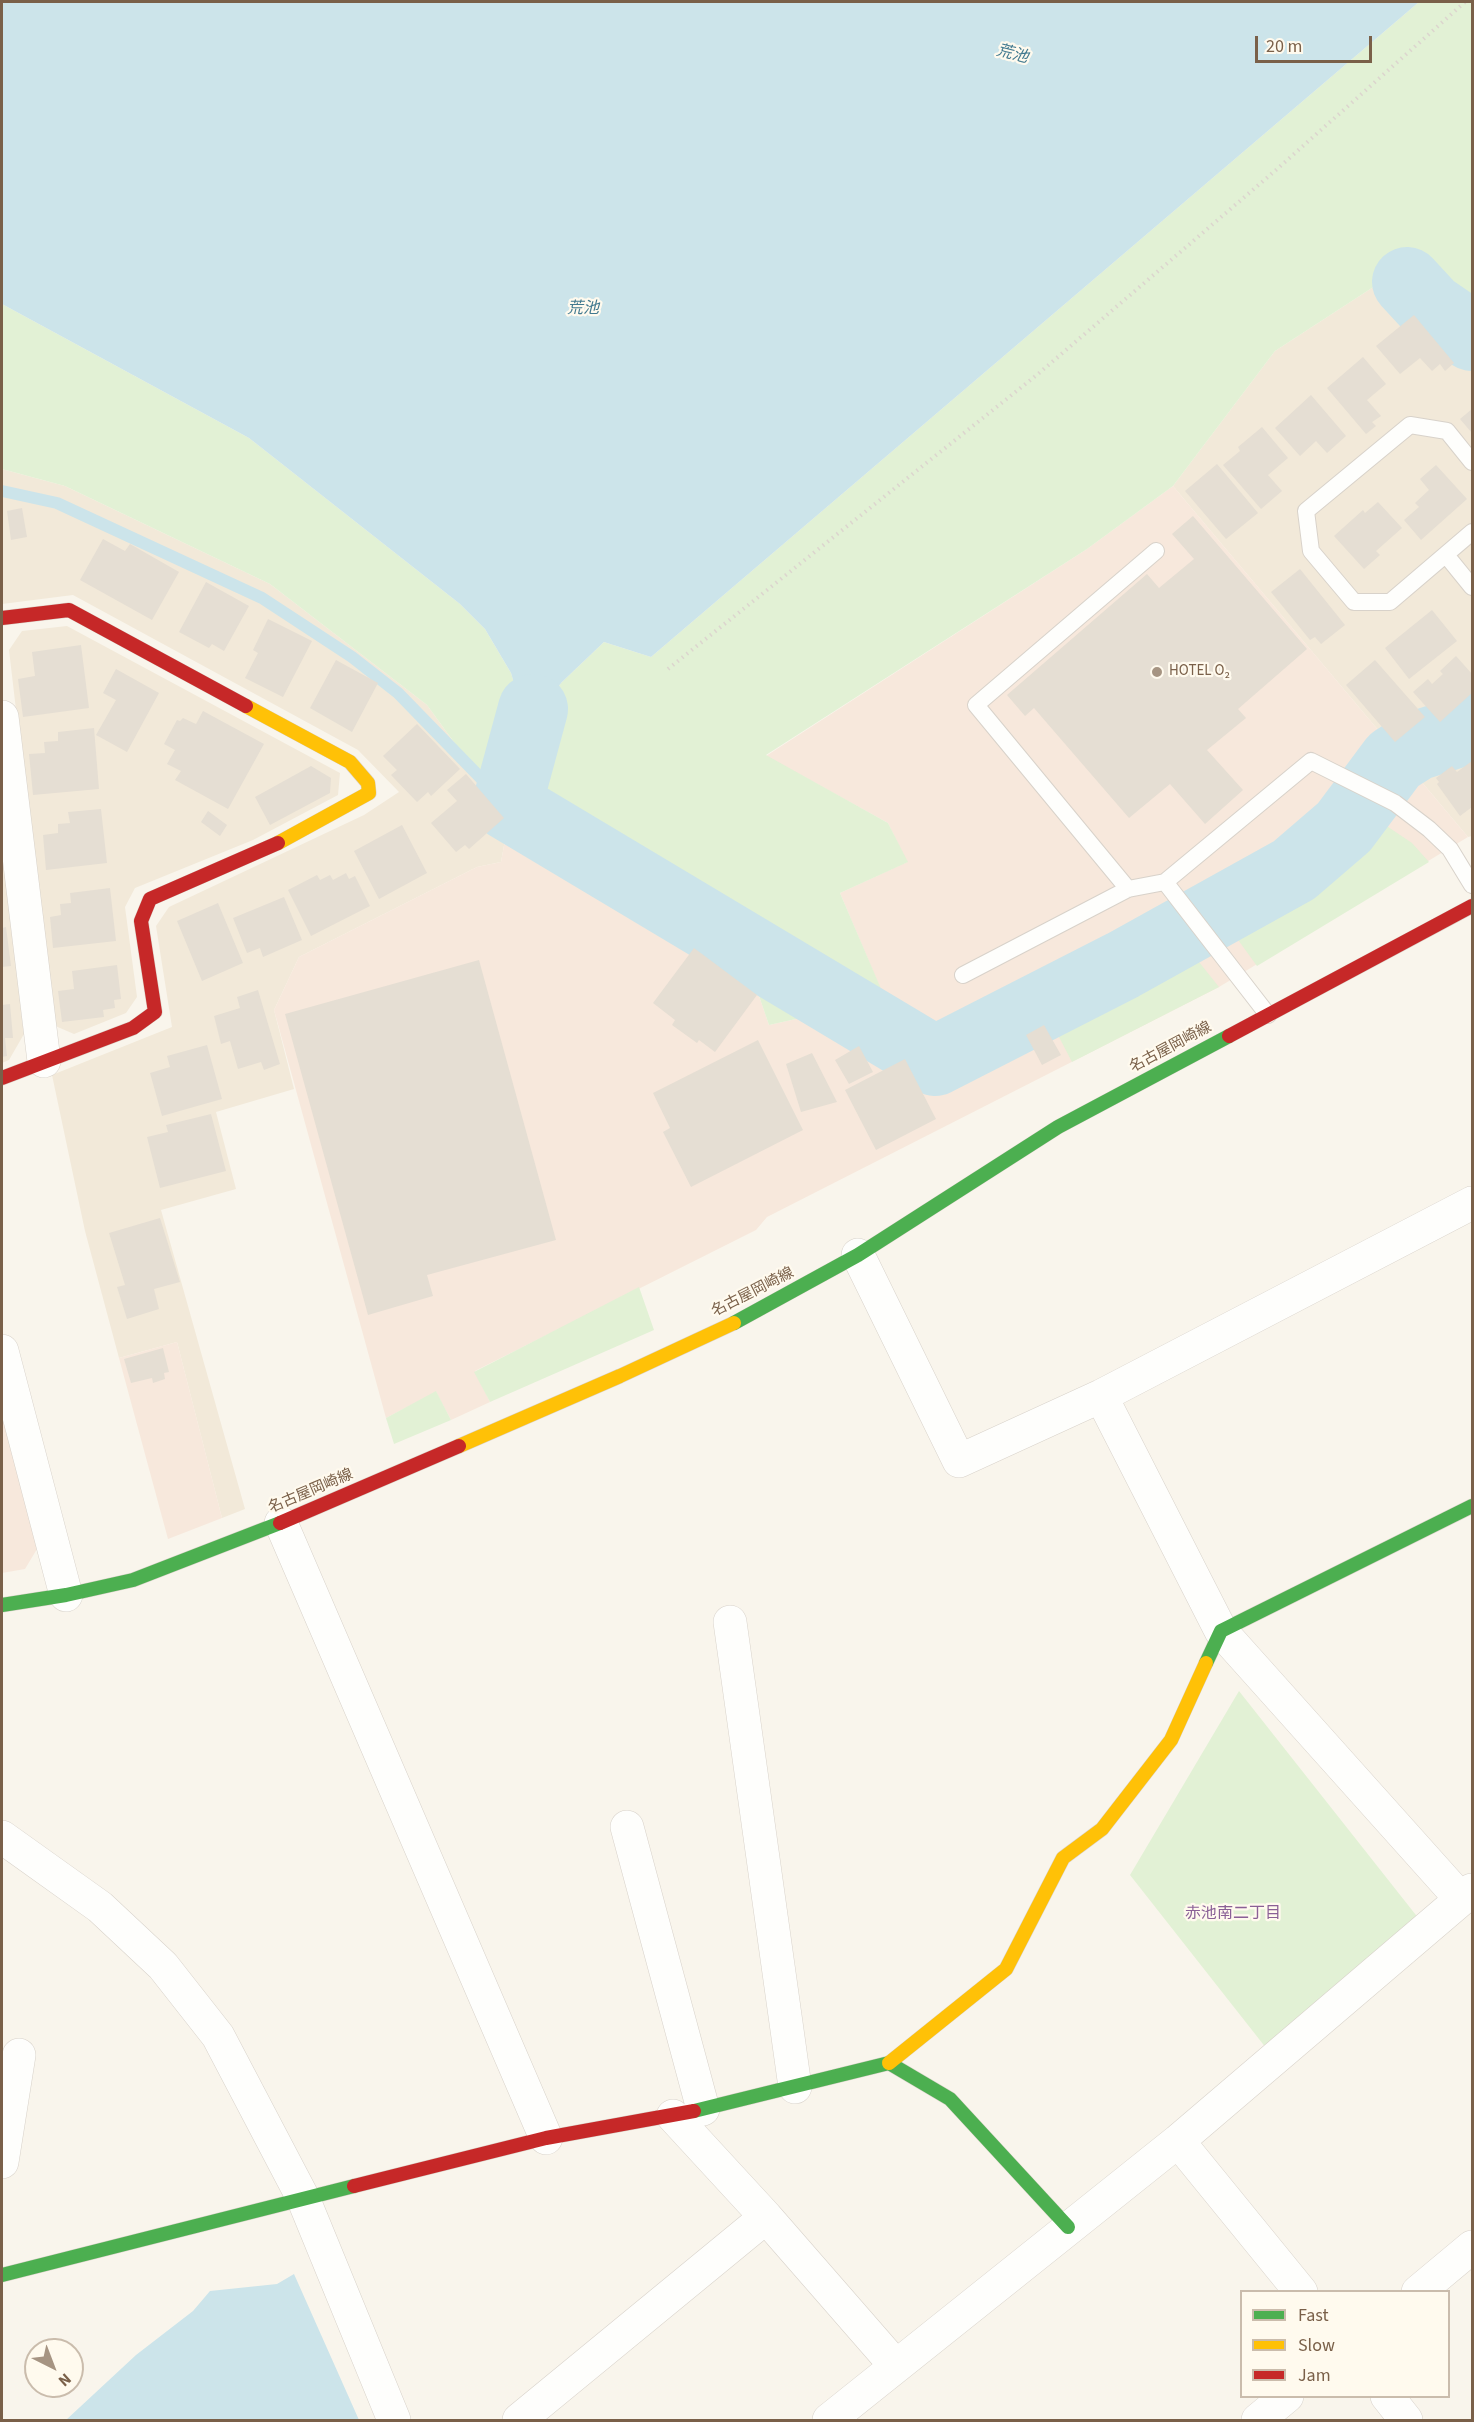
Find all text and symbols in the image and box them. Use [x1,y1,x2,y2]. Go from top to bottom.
scale bar [1258,24,1375,62]
text: 20 m [1266,34,1302,59]
water label: 荒池 [994,42,1030,68]
water label: 荒池 [567,299,599,319]
place label: HOTEL O₂ [1169,663,1230,681]
marker: HOTEL O₂ [1150,665,1164,679]
street label: 名古屋岡崎線 [1127,1019,1215,1077]
street label: 名古屋岡崎線 [709,1265,797,1321]
street label: 名古屋岡崎線 [266,1466,356,1518]
district label: 赤池南二丁目 [1185,1904,1281,1924]
legend [1240,2290,1450,2398]
text: Fast [1298,2303,1329,2328]
text: Slow [1298,2333,1335,2358]
north arrow [24,2338,84,2398]
text: Jam [1298,2363,1331,2388]
text: N [53,2368,76,2392]

